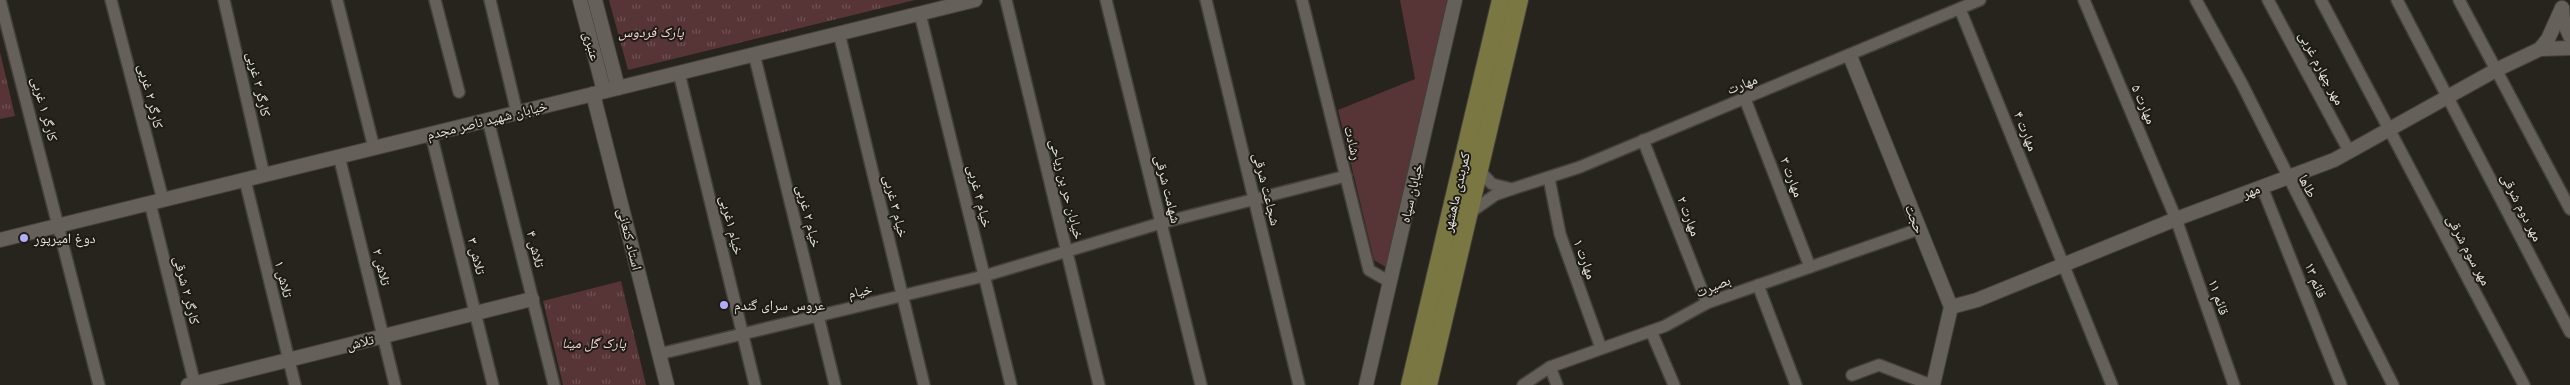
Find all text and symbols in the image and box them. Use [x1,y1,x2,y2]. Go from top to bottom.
park label: پارک فردوس [618,23,684,41]
street label: مهر چهارم غربی [2294,28,2349,108]
street label: عنبری [579,29,605,63]
street label: کارگر ۳ غربی [243,50,275,118]
street label: کارگر ۲ غربی [134,62,168,130]
street label: مهارت [1724,70,1760,98]
street label: کارگر ۱ غربی [28,75,62,143]
street label: مهارت ۵ [2128,81,2160,127]
street label: خیابان شهید ناصر مجدم [425,96,549,145]
street label: مهارت ۴ [2010,108,2042,154]
street label: رشادت [1340,124,1366,162]
street label: خیابان حر بن ریاحی [1046,137,1088,241]
street label: کمربندی ماهشهر [1438,150,1474,235]
street label: شجاعت شرقی [1249,151,1285,227]
street label: شهامت شرقی [1151,153,1185,225]
street label: مهارت ۳ [1776,154,1808,200]
street label: خیابان سپاه [1395,162,1427,224]
street label: خیام ۴ غربی [963,163,997,230]
street label: مهر دوم شرقی [2496,170,2547,245]
street label: طاها [2295,171,2321,201]
street label: خیام ۳ غربی [879,173,913,240]
street label: مهر [2239,179,2262,203]
street label: خیام ۲ غربی [792,183,826,250]
street label: خیام ۱غربی [715,193,748,257]
street label: مهارت ۲ [1673,193,1705,239]
street label: حجت [1901,202,1929,236]
street label: استاد کنعانی [614,206,646,272]
street label: مهر سوم شرقی [2442,211,2495,289]
place label: دوغ امیرپور [33,229,96,248]
street label: تلاش ۴ [523,229,549,270]
marker: دوغ امیرپور [18,232,30,244]
street label: تلاش ۳ [464,236,490,277]
street label: مهارت ۱ [1569,236,1601,282]
street label: تلاش ۲ [369,247,395,288]
street label: کارگر ۲ شرقی [170,254,204,326]
street label: تلاش ۱ [271,259,297,300]
street label: قائم ۱۳ [2300,260,2331,301]
street label: بصیرت [1693,271,1733,301]
street label: قائم ۱۱ [2204,277,2234,318]
street label: خیام [846,279,874,303]
place label: عروس سرای گندم [734,296,825,315]
marker: عروس سرای گندم [718,299,730,311]
street label: تلاش [344,330,376,354]
park label: پارک گل مینا [562,334,626,352]

